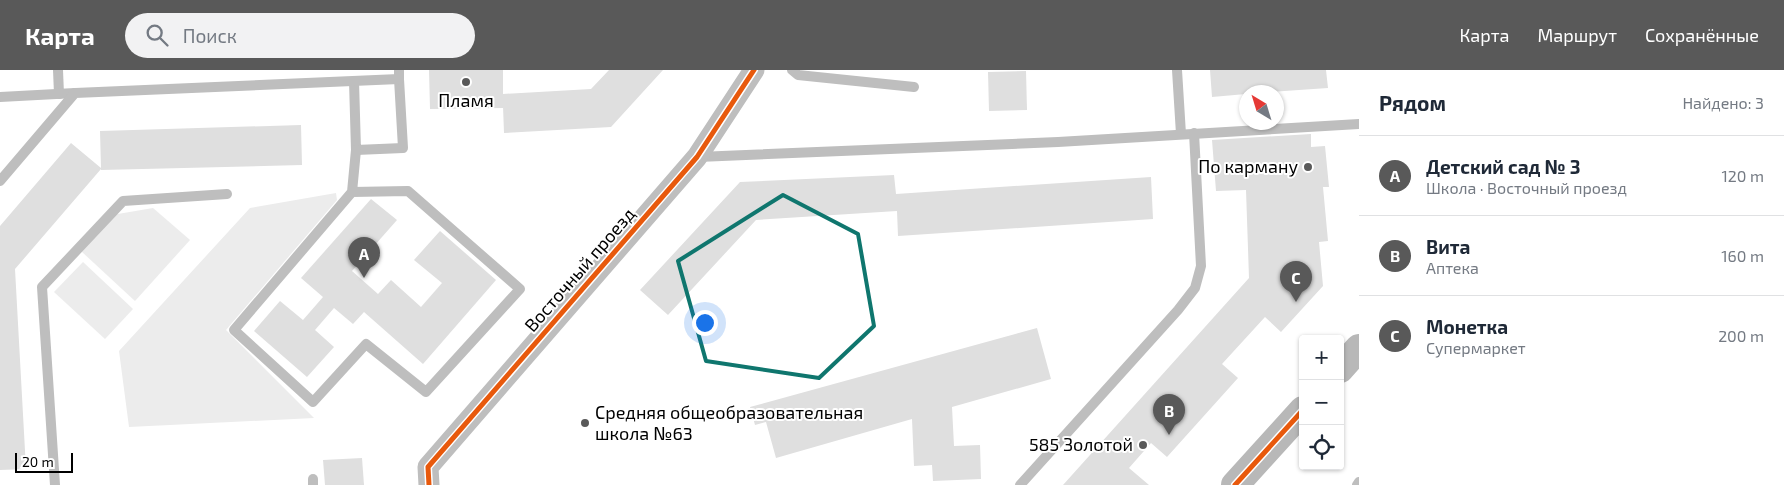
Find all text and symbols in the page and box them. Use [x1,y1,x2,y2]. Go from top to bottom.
search box [125,13,475,58]
text: Карта [25,21,95,50]
icon: search [143,21,171,49]
text: Поиск [183,24,237,47]
text: Карта [1459,24,1509,46]
text: Маршрут [1537,24,1617,46]
text: Сохранённые [1645,24,1759,46]
marker: Пламя [460,76,472,88]
north arrow [1239,85,1284,130]
place label: Пламя [438,89,494,111]
text: Рядом [1379,90,1446,115]
text: Найдено: 3 [1682,93,1764,112]
place label: По карману [1198,155,1298,177]
text: Детский сад № 3 [1426,155,1581,178]
marker: По карману [1302,161,1314,173]
text: A [1390,166,1400,185]
text: 120 m [1721,166,1764,185]
text: Школа · Восточный проезд [1426,178,1627,197]
street label: Восточный проезд [519,203,639,336]
text: Вита [1426,235,1470,258]
pin: A [348,237,380,278]
text: B [1390,246,1400,265]
text: 160 m [1721,246,1764,265]
text: Аптека [1426,258,1479,277]
pin: C [1280,261,1312,302]
your location [692,310,718,336]
text: Монетка [1426,315,1508,338]
text: C [1390,326,1400,345]
text: 200 m [1718,326,1764,345]
map controls [1299,335,1344,470]
button: + [1299,335,1344,380]
text: Супермаркет [1426,338,1525,357]
button: − [1299,380,1344,425]
pin: B [1153,394,1185,435]
place label: Средняя общеобразовательная школа №63 [595,401,863,444]
marker: Средняя общеобразовательная школа №63 [579,417,591,429]
button: locate [1299,425,1344,470]
place label: 585 Золотой [1029,433,1133,455]
marker: 585 Золотой [1137,439,1149,451]
scale bar [15,450,72,473]
text: 20 m [22,453,54,470]

